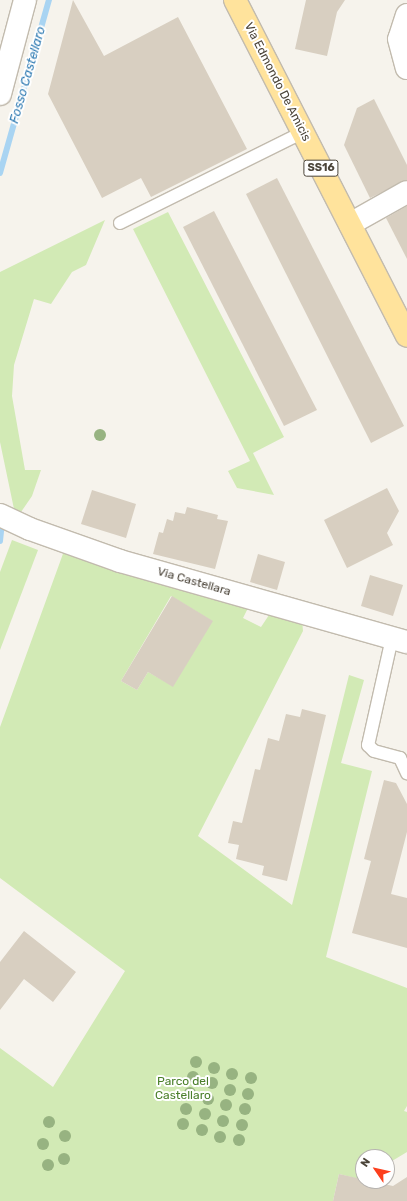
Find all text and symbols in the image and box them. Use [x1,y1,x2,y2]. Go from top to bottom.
street label: Via Edmondo De Amicis [241,20,313,144]
water label: Fosso Castellaro [7,25,49,125]
road number: SS16 [303,159,339,177]
street label: Via Castellara [156,565,232,599]
park label: Parco del Castellaro [155,1075,211,1103]
north arrow [355,1149,395,1189]
text: N [358,1156,373,1169]

